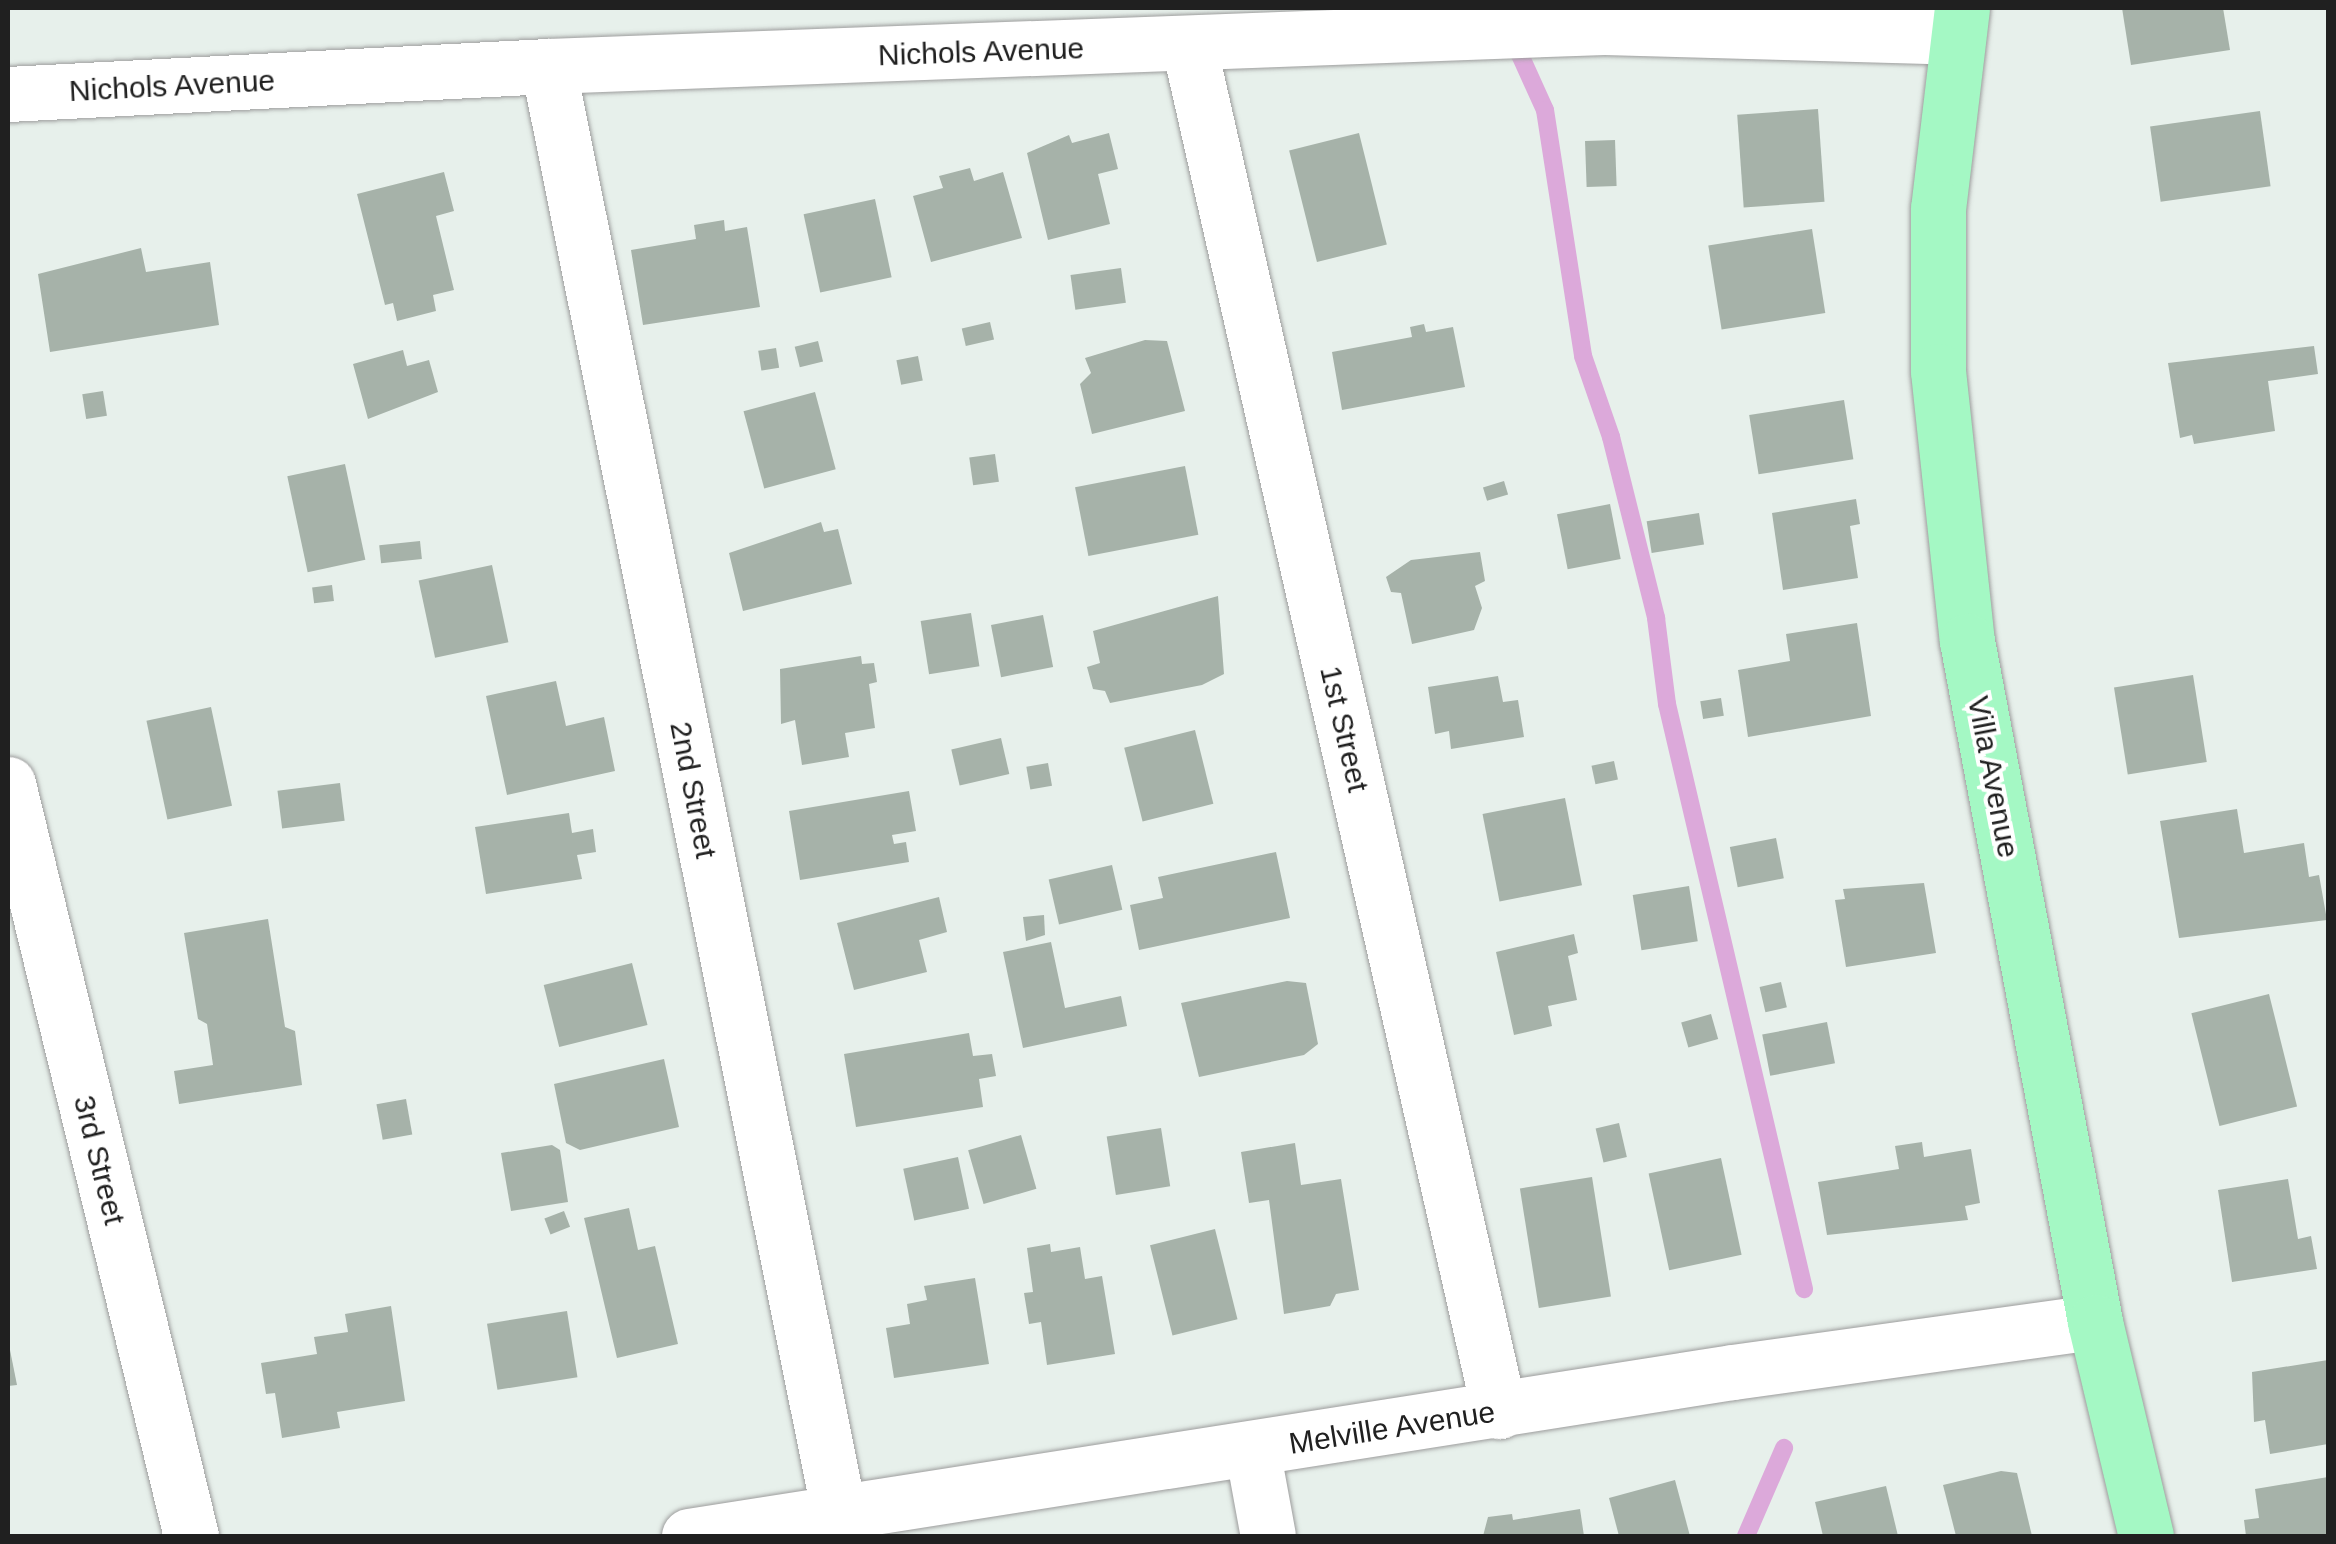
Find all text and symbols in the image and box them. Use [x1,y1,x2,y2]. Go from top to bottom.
street label: Nichols Avenue [876,30,1086,74]
street label: Nichols Avenue [67,63,277,109]
street label: 1st Street [1312,662,1376,796]
street label: Villa Avenue [1960,692,2026,862]
street label: 2nd Street [662,719,724,861]
street label: 3rd Street [66,1092,132,1228]
street label: Melville Avenue [1286,1394,1498,1462]

